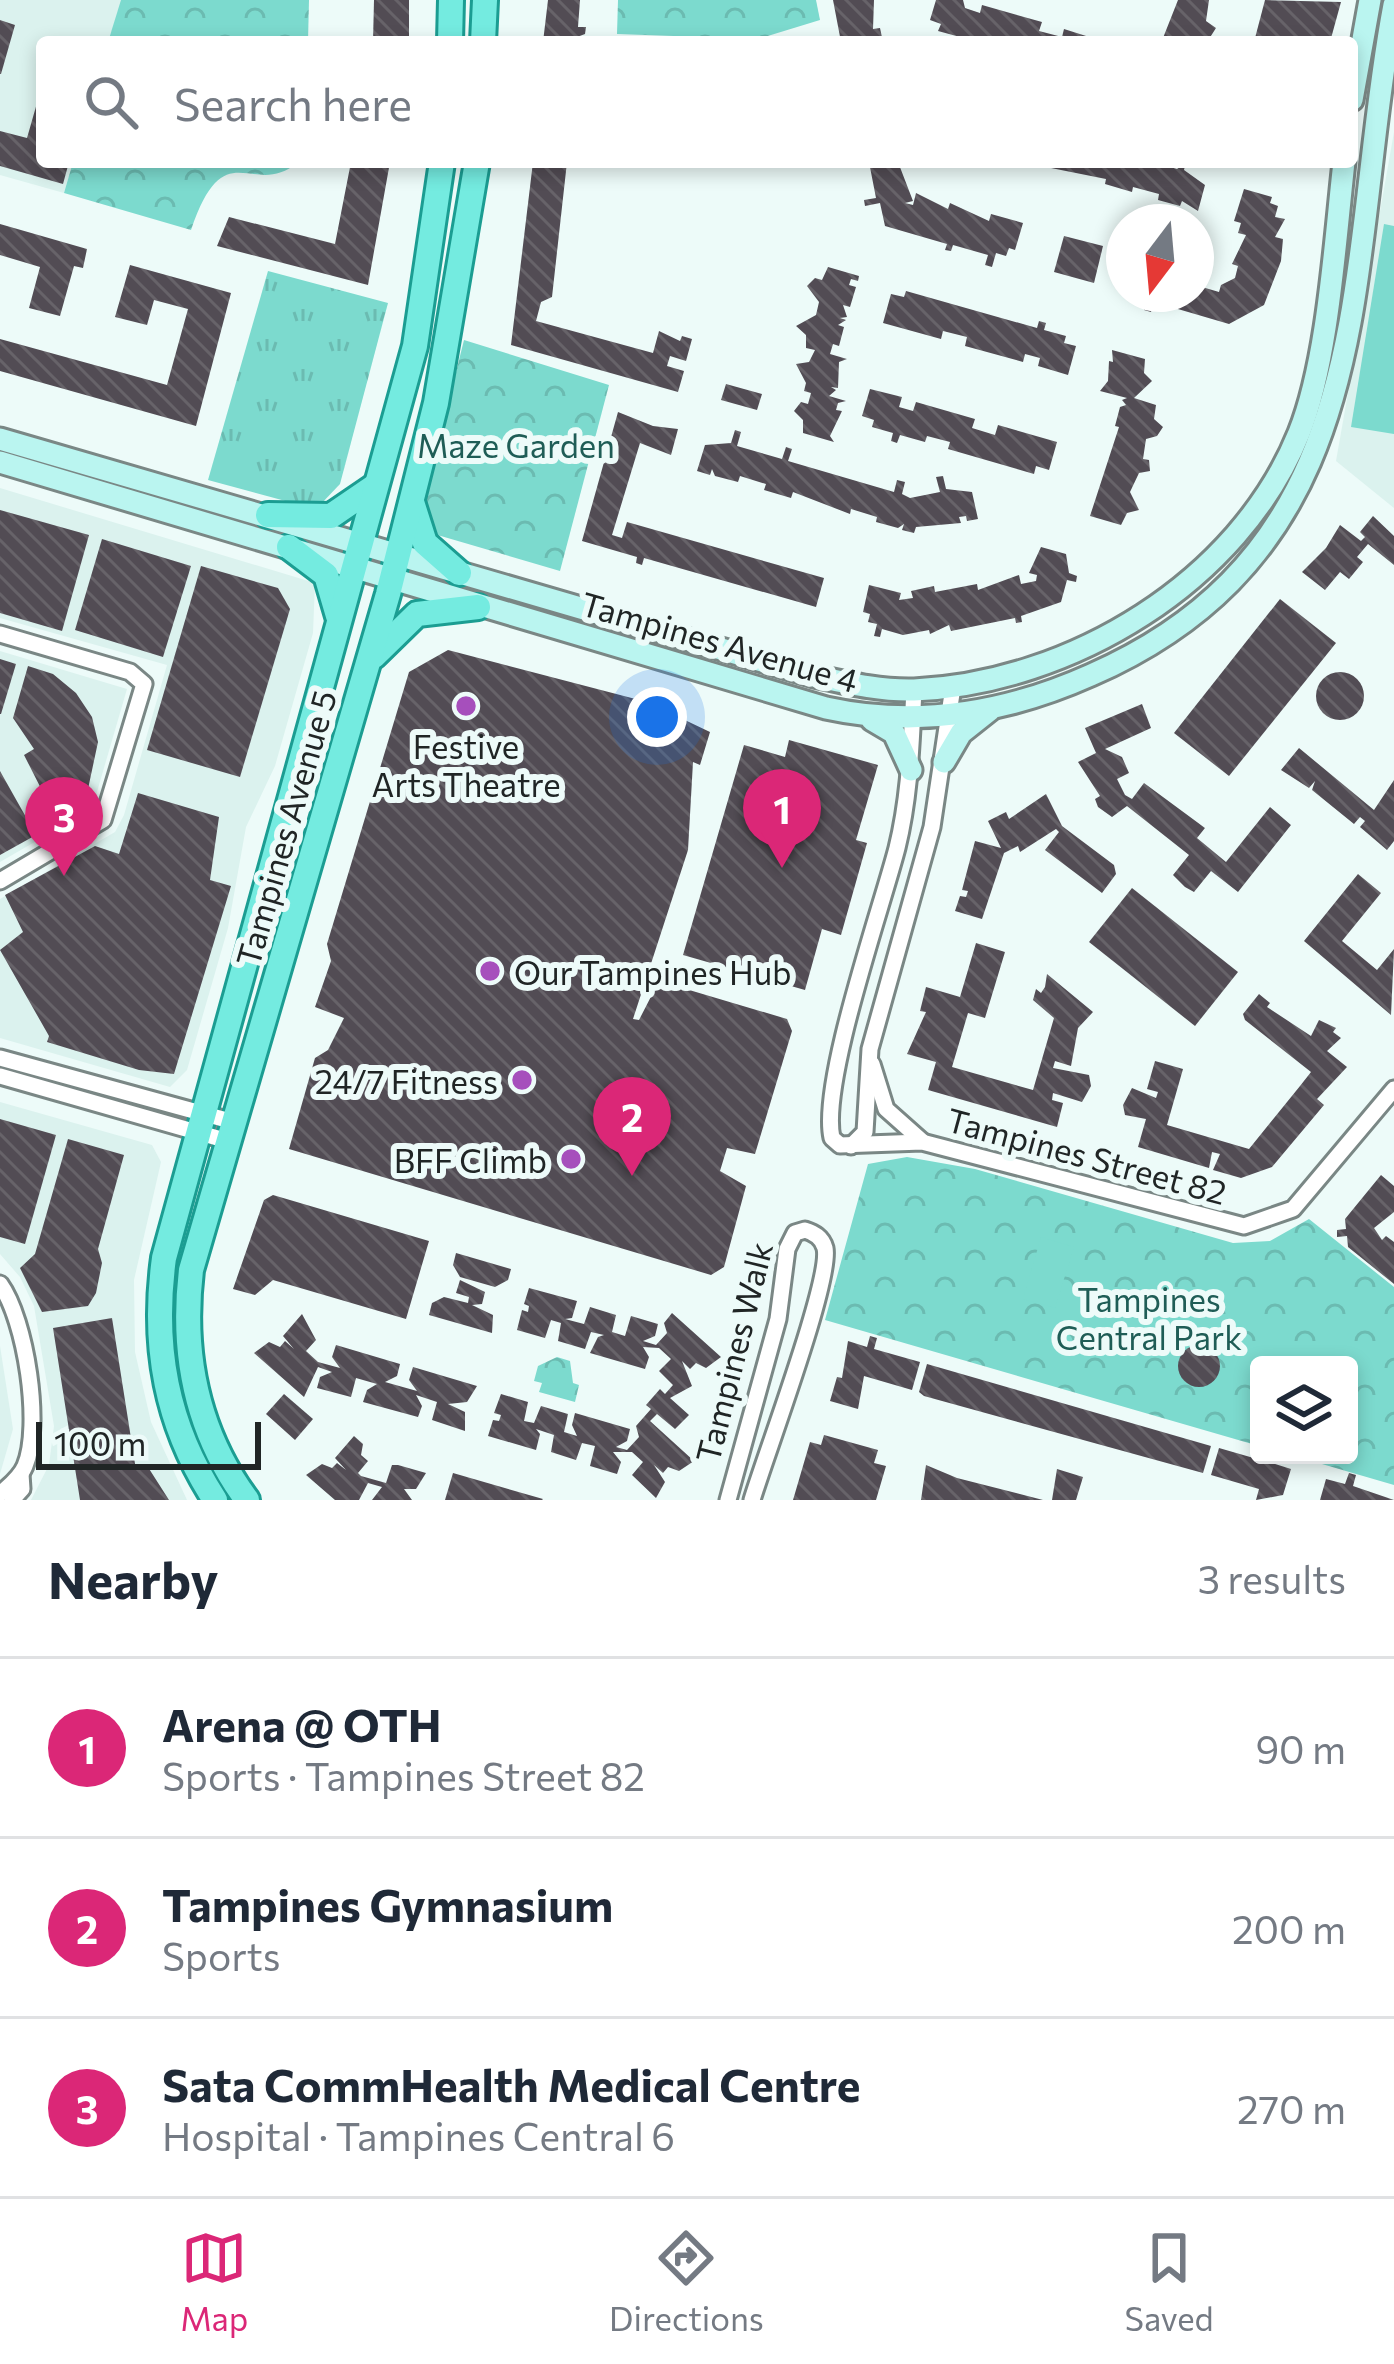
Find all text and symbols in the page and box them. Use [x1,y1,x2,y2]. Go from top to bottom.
search box [36,36,1358,168]
icon: search [78,69,144,135]
text: Search here [174,75,412,130]
north arrow [1106,204,1214,312]
park label: Maze Garden [417,424,615,465]
street label: Tampines Avenue 4 [577,582,863,700]
street label: Tampines Avenue 5 [226,685,344,971]
your location [627,687,687,747]
marker: Festive Arts Theatre [453,693,479,719]
place label: Festive Arts Theatre [371,725,561,804]
pin: 1 [743,769,821,868]
pin: 3 [25,777,103,876]
place label: Our Tampines Hub [514,951,792,992]
marker: Our Tampines Hub [477,958,503,984]
place label: 24/7 Fitness [315,1060,498,1101]
marker: 24/7 Fitness [509,1067,535,1093]
pin: 2 [593,1077,671,1176]
street label: Tampines Street 82 [943,1098,1231,1212]
place label: BFF Climb [394,1139,547,1180]
marker: BFF Climb [558,1146,584,1172]
street label: Tampines Walk [686,1238,780,1466]
park label: Tampines Central Park [1056,1278,1242,1357]
map controls [1250,1356,1358,1464]
button: layers [1250,1356,1358,1464]
scale bar [36,1416,261,1469]
text: 100 m [54,1422,146,1463]
text: Nearby [48,1547,218,1610]
text: 3 results [1198,1554,1346,1602]
text: Arena @ OTH [162,1696,442,1751]
text: 1 [78,1724,96,1772]
text: 90 m [1255,1724,1346,1772]
text: Sports · Tampines Street 82 [162,1751,645,1799]
text: Tampines Gymnasium [162,1876,613,1931]
text: 2 [76,1904,98,1952]
text: 200 m [1232,1904,1346,1952]
text: Sports [162,1931,281,1979]
text: Sata CommHealth Medical Centre [162,2056,860,2111]
text: 3 [76,2084,98,2132]
text: 270 m [1237,2084,1346,2132]
text: Hospital · Tampines Central 6 [162,2111,675,2159]
tab: Map [180,2225,248,2338]
tab: Directions [609,2225,764,2338]
tab: Saved [1125,2225,1214,2338]

